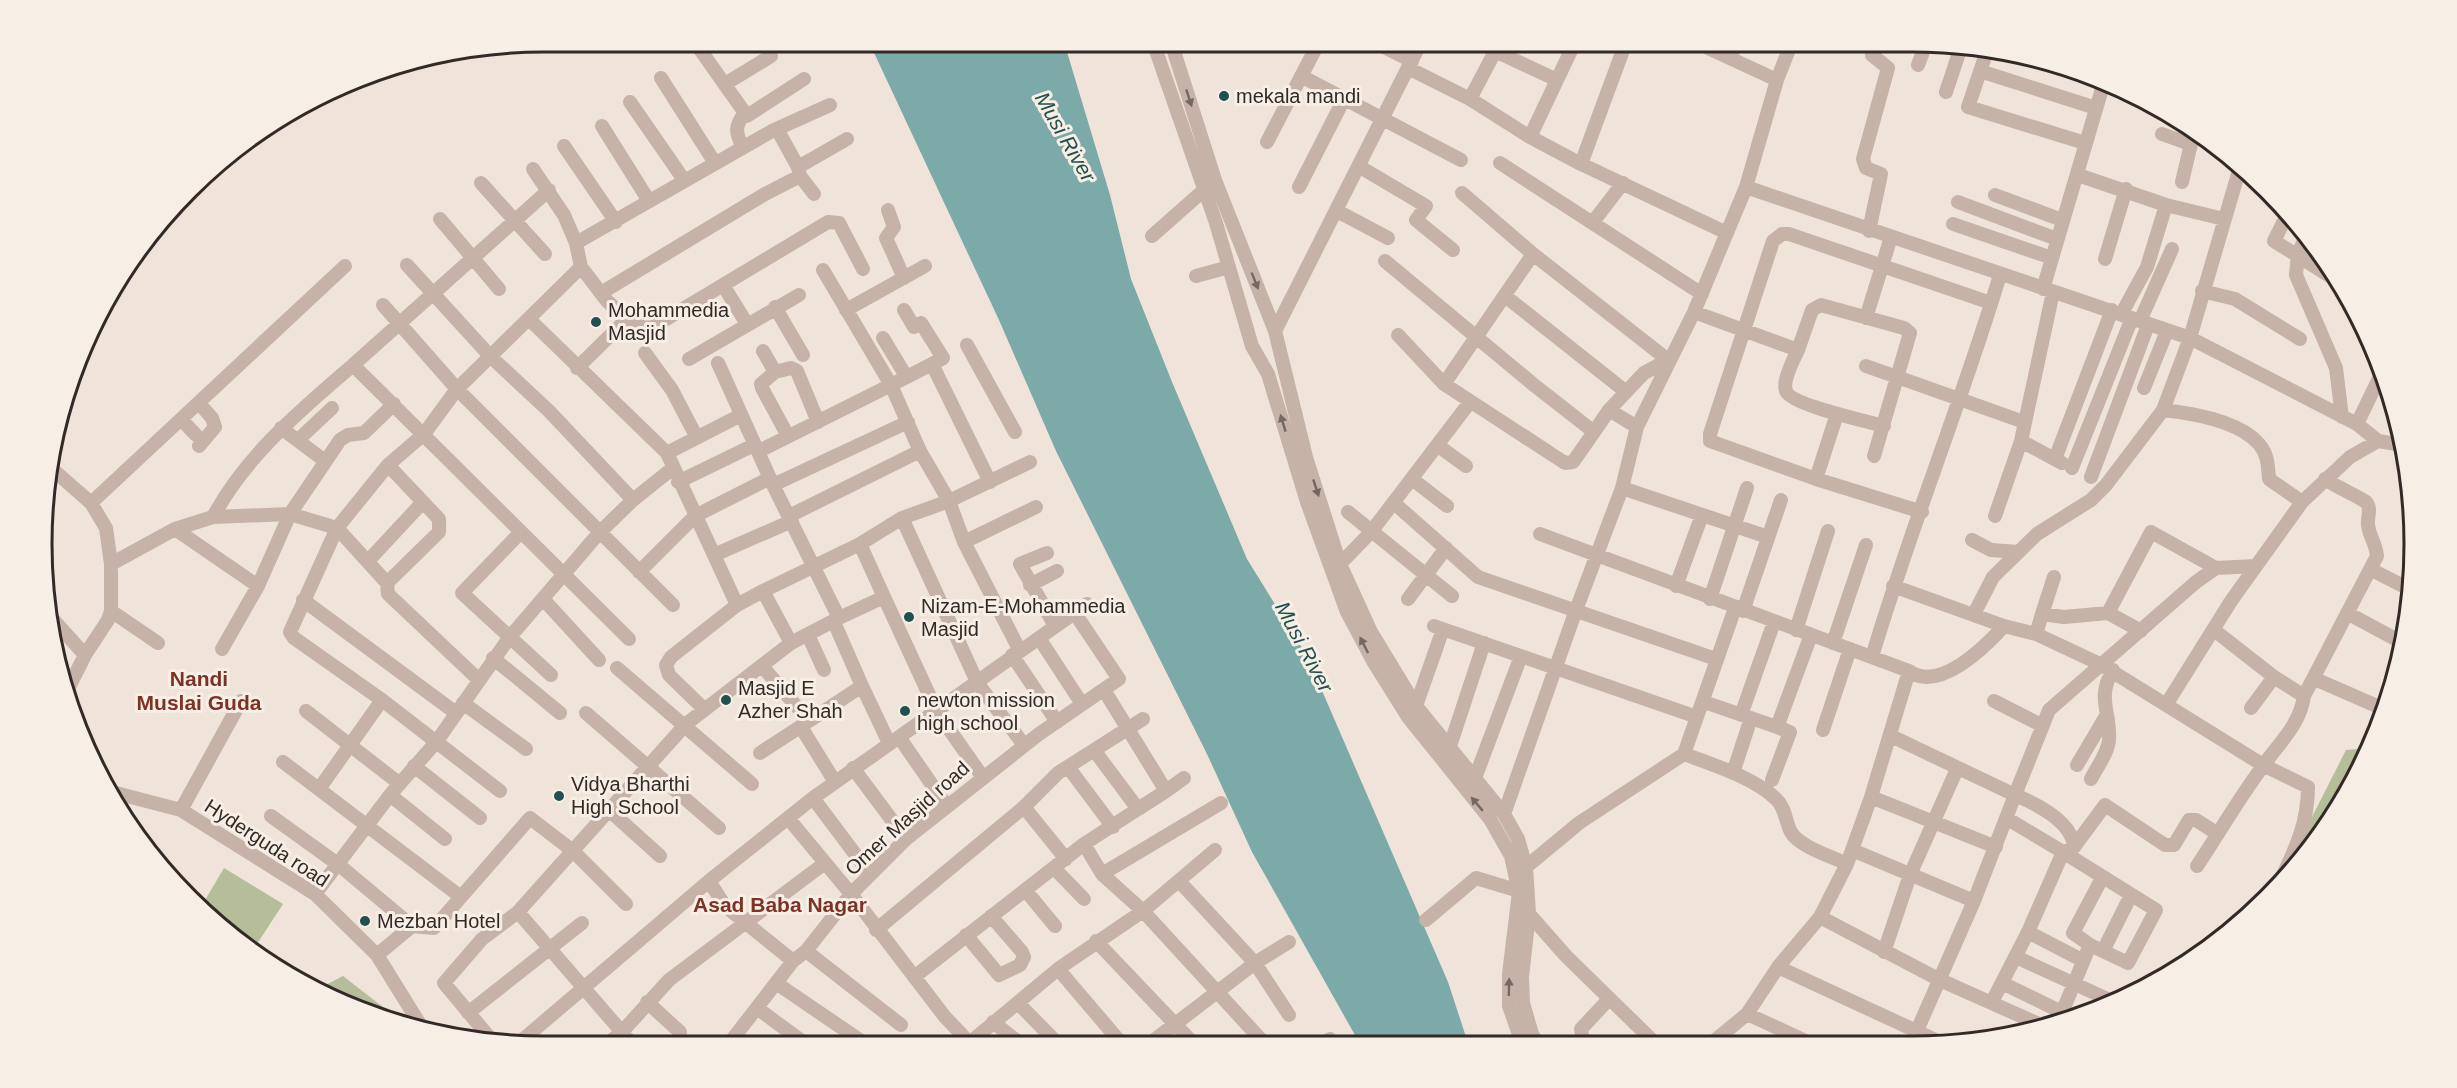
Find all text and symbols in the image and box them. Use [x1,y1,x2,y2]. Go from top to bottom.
place label: mekala mandi [1236,85,1361,107]
water label: Musi River [1031,88,1101,186]
one-way arrow [1185,89,1194,107]
marker: mekala mandi [1217,89,1231,103]
one-way arrow [1251,272,1260,290]
place label: Mohammedia Masjid [608,299,730,344]
marker: Mohammedia Masjid [589,315,603,329]
one-way arrow [1277,414,1287,432]
one-way arrow [1312,479,1321,497]
place label: Nizam-E-Mohammedia Masjid [921,595,1126,640]
water label: Musi River [1271,598,1338,697]
marker: Nizam-E-Mohammedia Masjid [902,610,916,624]
one-way arrow [1360,637,1369,654]
district label: Nandi Muslai Guda [137,667,262,714]
place label: Masjid E Azher Shah [738,677,843,722]
place label: newton mission high school [917,689,1055,734]
marker: Masjid E Azher Shah [719,693,733,707]
marker: newton mission high school [898,704,912,718]
street label: Omer Masjid road [841,757,973,879]
place label: Vidya Bharthi High School [571,773,690,818]
marker: Vidya Bharthi High School [552,789,566,803]
street label: Hyderguda road [201,795,333,891]
one-way arrow [1471,796,1484,812]
district label: Asad Baba Nagar [693,893,867,916]
place label: Mezban Hotel [377,910,500,932]
marker: Mezban Hotel [358,914,372,928]
one-way arrow [1504,977,1514,996]

